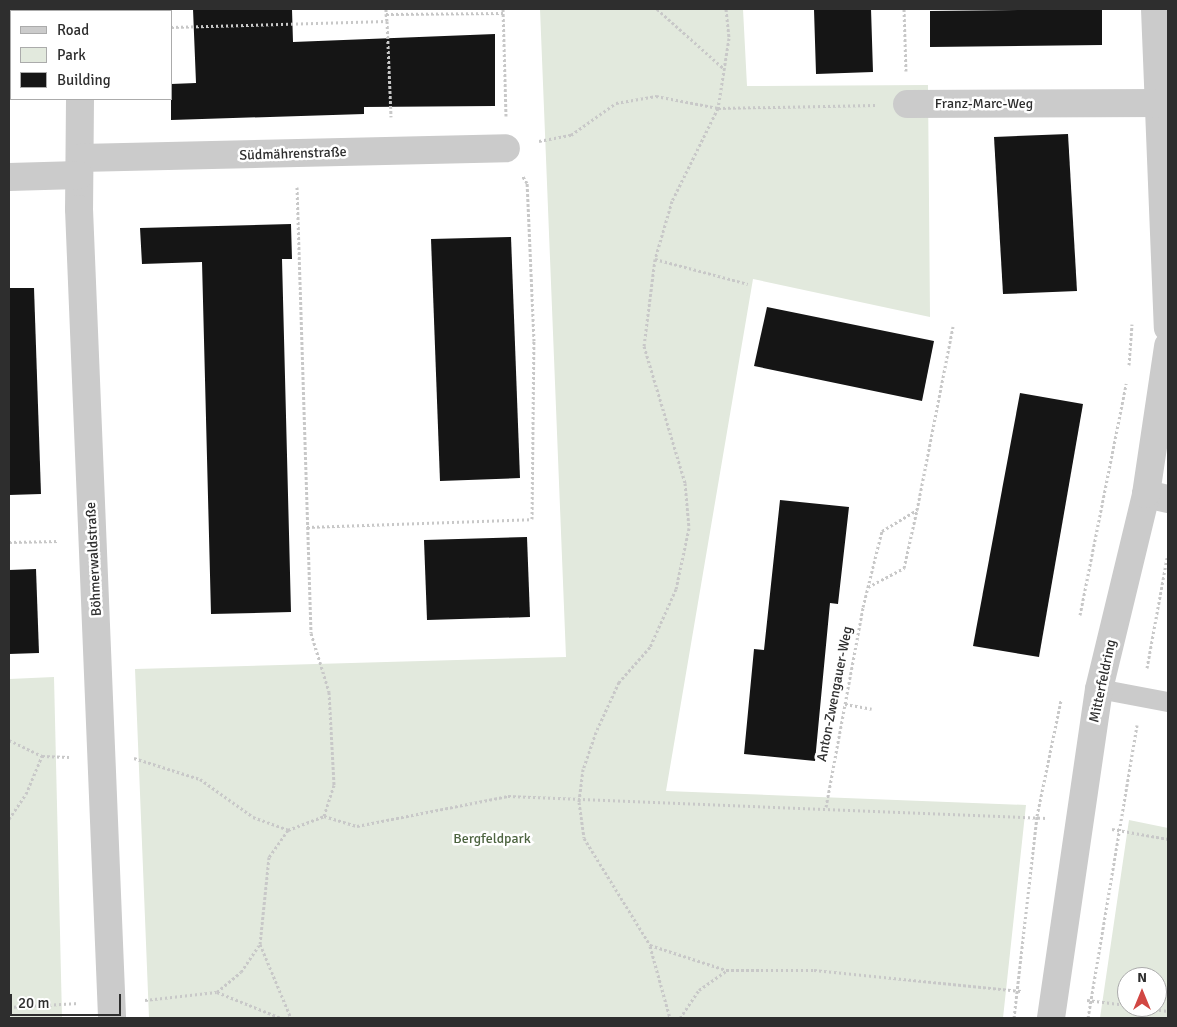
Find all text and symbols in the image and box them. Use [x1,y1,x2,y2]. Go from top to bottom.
legend [10,10,172,100]
text: Road [57,21,89,39]
text: Park [57,46,86,64]
text: Building [57,71,111,89]
street label: Franz-Marc-Weg [935,96,1033,112]
street label: Südmährenstraße [239,144,347,164]
street label: Böhmerwaldstraße [83,501,105,617]
street label: Anton-Zwengauer-Weg [814,625,856,763]
street label: Mitterfeldring [1086,638,1120,724]
park label: Bergfeldpark [453,831,531,847]
north arrow [1117,967,1167,1017]
text: N [1137,969,1147,986]
scale bar [12,984,124,1016]
text: 20 m [18,994,49,1012]

